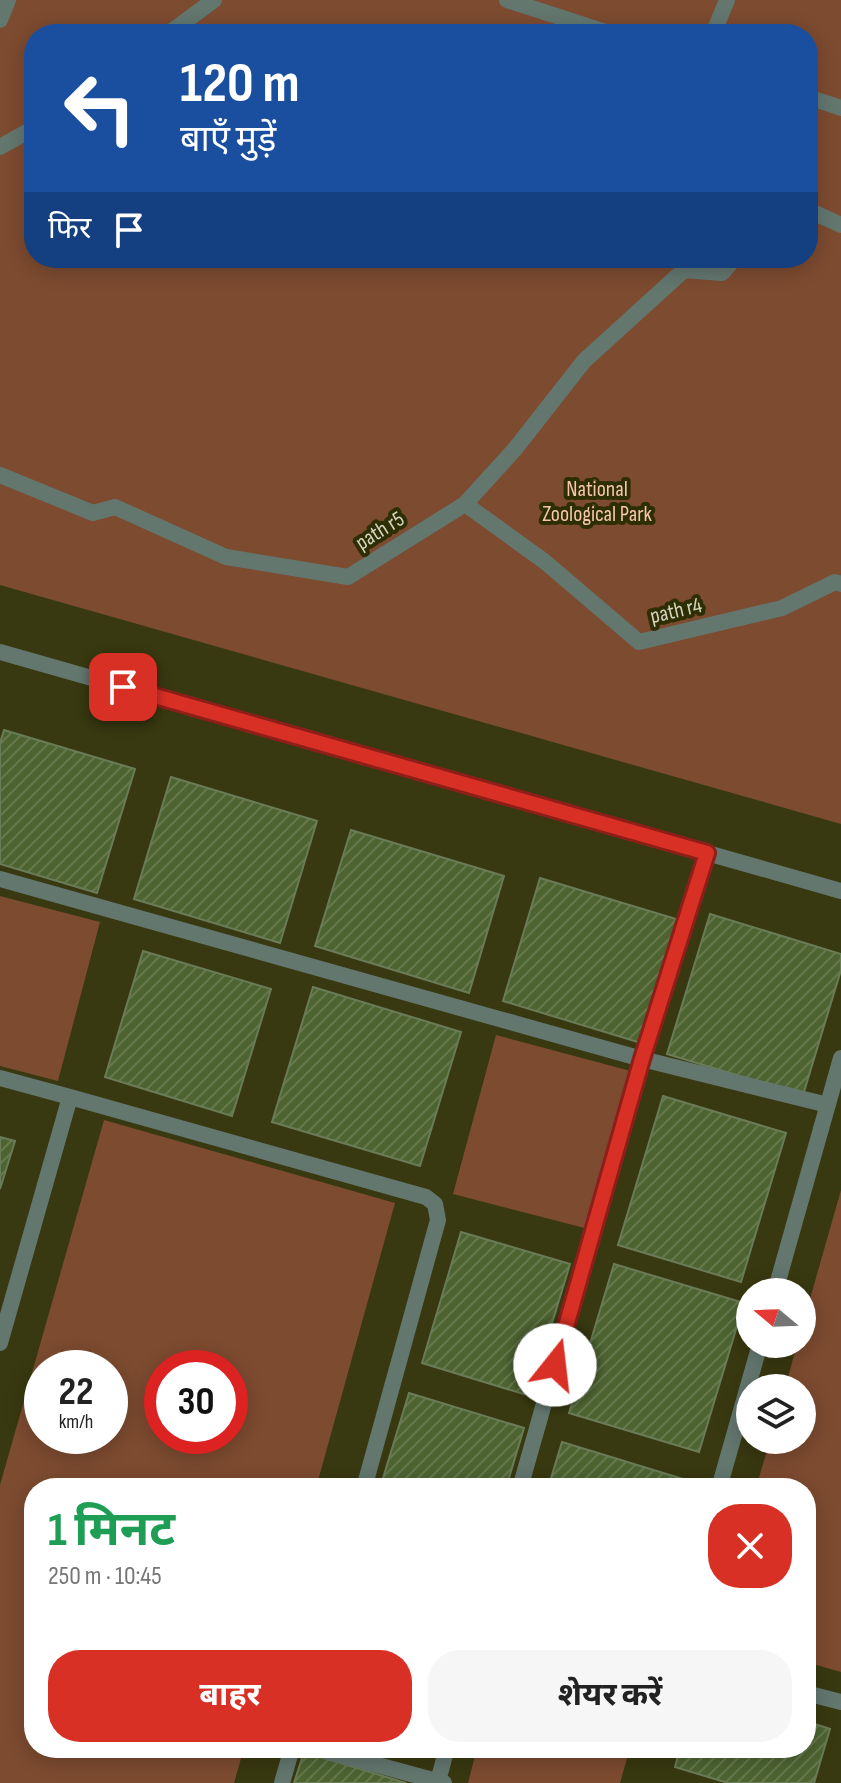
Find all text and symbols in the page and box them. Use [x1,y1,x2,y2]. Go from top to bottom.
text: 120 m [180,51,300,118]
icon: left [48,56,152,160]
text: बाएँ मुड़ें [180,119,276,162]
icon: arrive [107,208,151,252]
text: फिर [48,211,91,247]
park label: National Zoological Park [542,476,652,528]
street label: path r5 [351,506,410,556]
street label: path r4 [648,592,704,630]
pin [89,653,157,721]
icon: arrive [101,665,145,709]
north arrow [736,1278,816,1358]
map controls [736,1278,816,1454]
position arrow [513,1323,597,1407]
speed limit sign: 30 [144,1350,248,1454]
text: 22 [58,1368,94,1416]
button: layers [736,1374,816,1454]
text: km/h [59,1410,93,1434]
text: 1 मिनट [48,1502,175,1559]
button: close [708,1504,792,1588]
text: 250 m · 10:45 [48,1561,162,1592]
button: बाहर [48,1650,412,1742]
button: शेयर करें [428,1650,792,1742]

